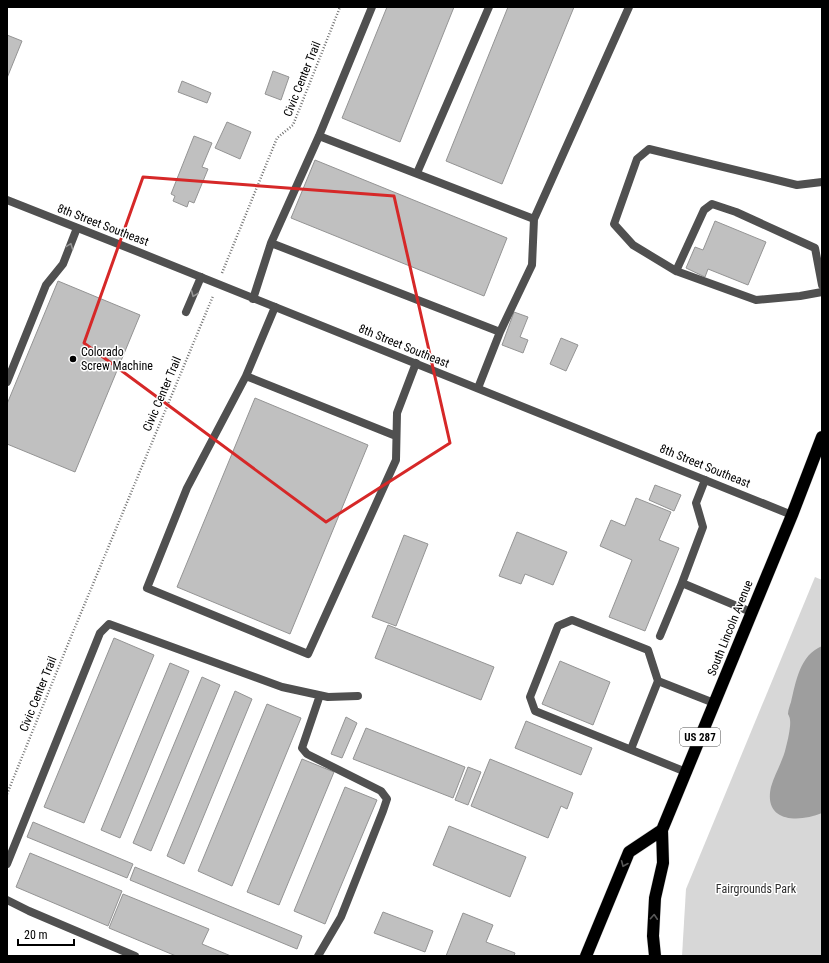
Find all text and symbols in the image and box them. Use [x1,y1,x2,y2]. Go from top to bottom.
street label: Civic Center Trail [281,39,323,119]
street label: 8th Street Southeast [55,201,151,249]
one-way arrow [66,243,74,250]
one-way arrow [190,291,198,298]
street label: 8th Street Southeast [357,321,452,371]
place label: Colorado Screw Machine [81,345,153,373]
marker: Colorado Screw Machine [68,354,78,364]
street label: Civic Center Trail [140,355,184,433]
street label: 8th Street Southeast [658,441,753,491]
street label: South Lincoln Avenue [704,578,756,678]
street label: Civic Center Trail [17,654,59,734]
road number: US 287 [680,728,720,746]
one-way arrow [621,859,629,867]
park label: Fairgrounds Park [716,882,797,896]
one-way arrow [650,914,659,920]
scale bar [18,921,74,947]
text: 20 m [24,928,48,942]

